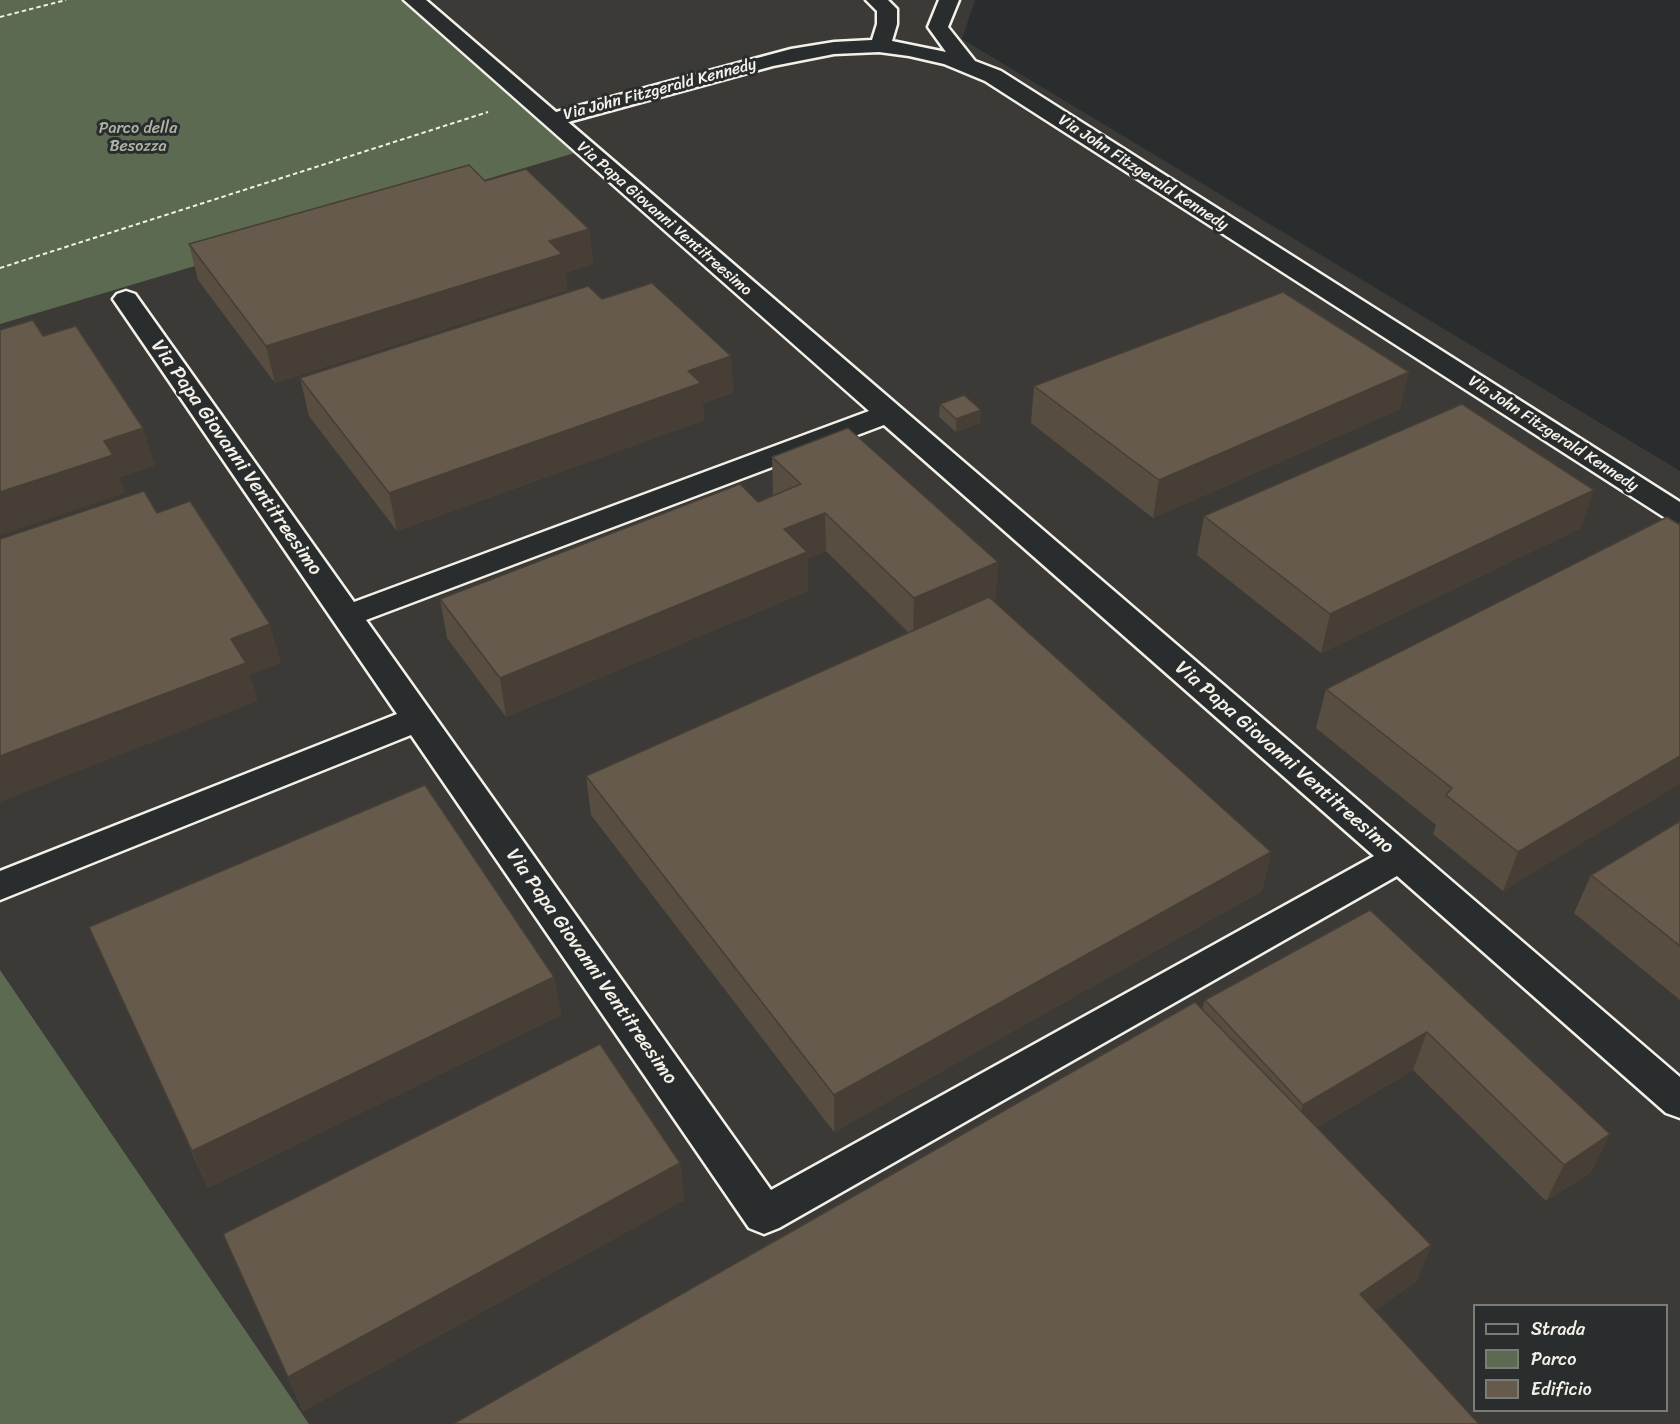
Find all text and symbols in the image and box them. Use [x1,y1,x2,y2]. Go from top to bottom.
street label: Via John Fitzgerald Kennedy [561,55,759,125]
street label: Via John Fitzgerald Kennedy [1054,111,1232,235]
park label: Parco della Besozza [99,119,177,157]
street label: Via Papa Giovanni Ventitreesimo [573,138,755,300]
street label: Via Papa Giovanni Ventitreesimo [145,336,327,580]
street label: Via John Fitzgerald Kennedy [1464,372,1642,496]
street label: Via Papa Giovanni Ventitreesimo [1170,656,1398,860]
street label: Via Papa Giovanni Ventitreesimo [500,845,682,1089]
legend [1473,1304,1668,1412]
text: Strada [1531,1313,1585,1345]
text: Parco [1531,1343,1576,1375]
text: Edificio [1531,1373,1592,1405]

